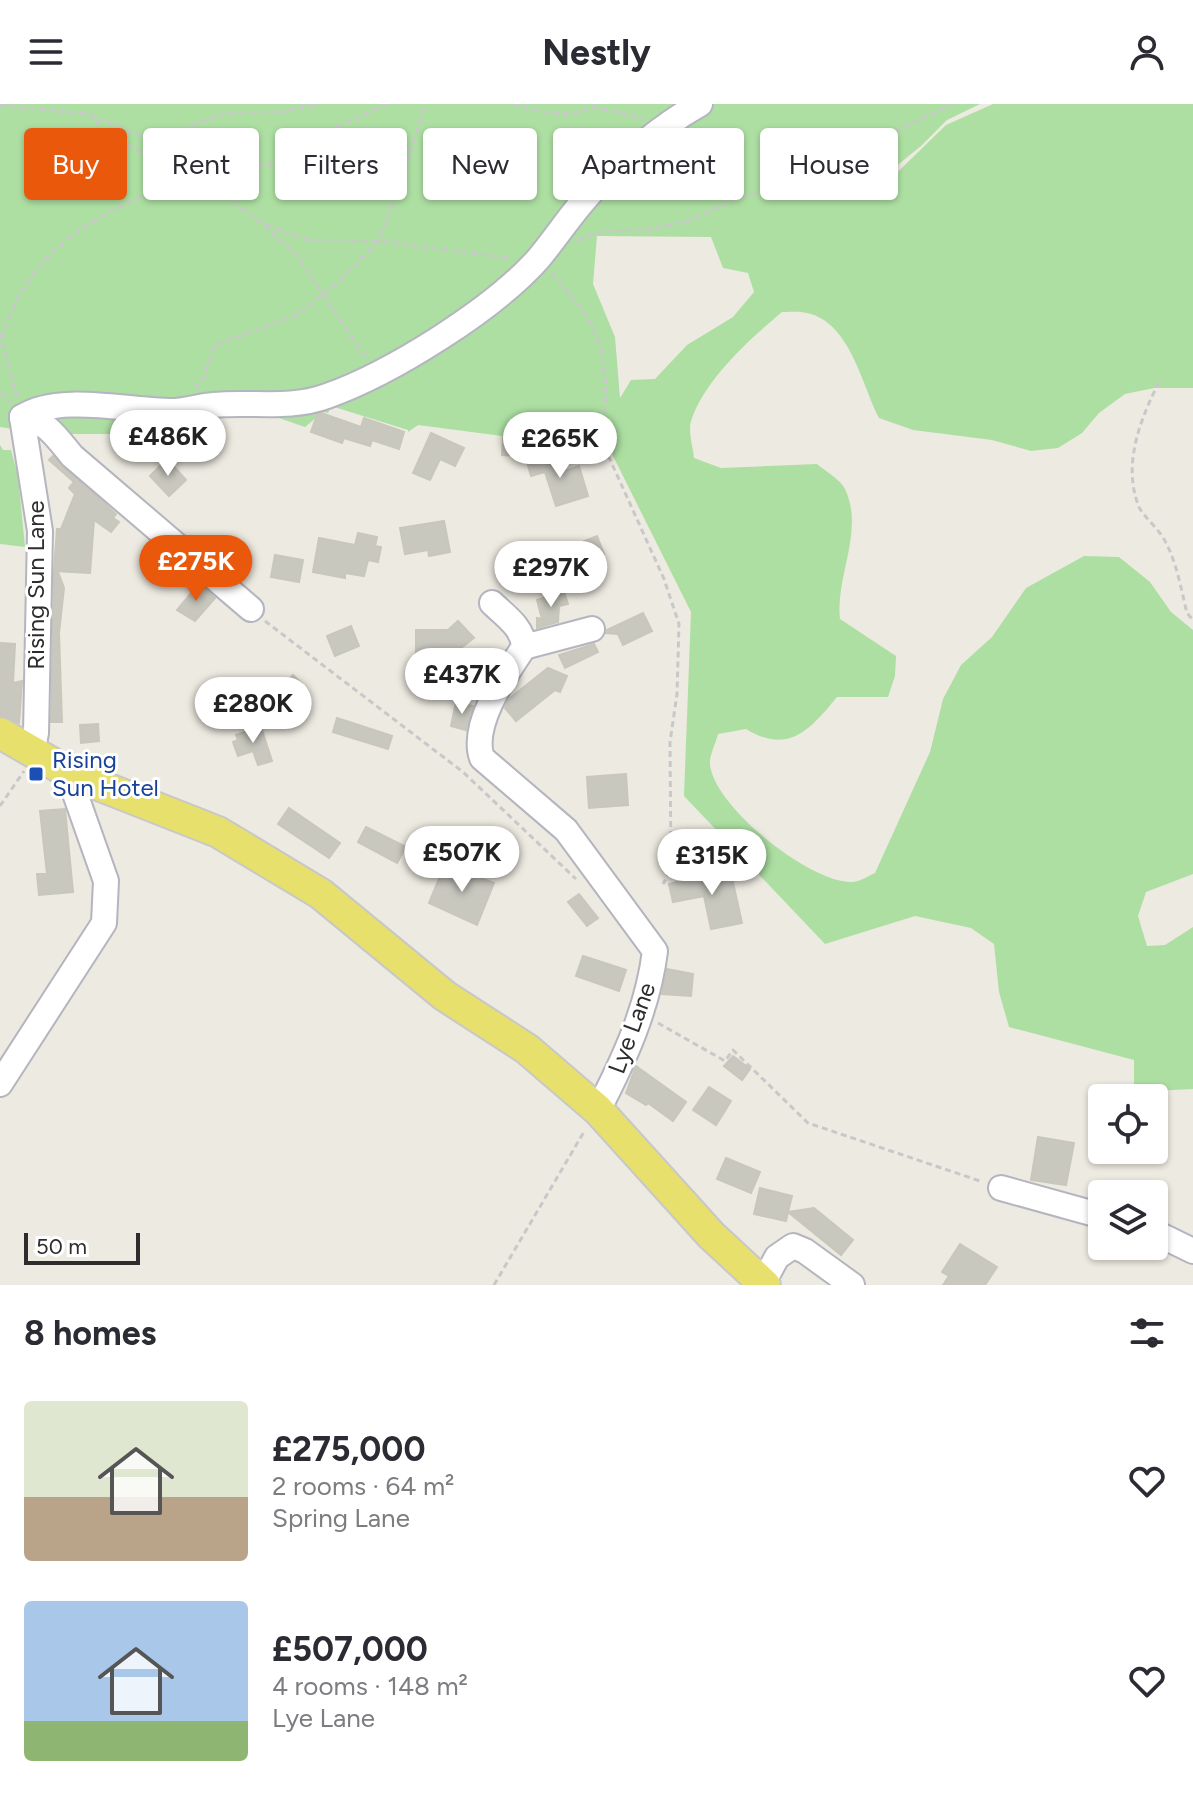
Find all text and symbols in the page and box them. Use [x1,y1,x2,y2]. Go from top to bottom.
icon: menu [24,30,68,74]
icon: person [1125,30,1169,74]
text: Nestly [542,31,651,74]
chip: Buy [24,128,127,200]
chip: Rent [143,128,259,200]
chip: Filters [275,128,407,200]
chip: New [423,128,537,200]
chip: Apartment [553,128,744,200]
chip: House [760,128,898,200]
pin: £486K [112,410,224,478]
pin: £265K [504,412,616,480]
text: £486K [128,420,208,452]
text: £265K [521,422,599,454]
street label: Rising Sun Lane [21,500,50,670]
pin: £275K [140,535,252,603]
pin: £297K [495,541,607,609]
text: £275K [157,545,235,577]
text: £297K [512,551,590,583]
pin: £437K [406,648,518,716]
text: £437K [423,658,501,690]
pin: £280K [197,677,309,745]
text: £280K [213,687,293,719]
place label: Rising Sun Hotel [52,745,159,802]
marker: Rising Sun Hotel [27,765,45,783]
pin: £507K [406,826,518,894]
pin: £315K [656,829,768,897]
text: £507K [422,836,502,868]
text: £315K [675,839,749,871]
street label: Lye Lane [602,978,661,1077]
map controls [1088,1084,1168,1260]
button: locate [1088,1084,1168,1164]
button: layers [1088,1180,1168,1260]
scale bar [24,1229,140,1265]
text: 50 m [36,1233,87,1260]
icon: filters [1125,1311,1169,1355]
text: 8 homes [24,1313,156,1354]
text: £275,000 [272,1429,425,1470]
icon: home [88,1433,184,1529]
icon: heart [1125,1459,1169,1503]
text: 2 rooms · 64 m² [272,1470,454,1502]
text: Spring Lane [272,1502,410,1534]
text: £507,000 [272,1629,428,1670]
icon: home [88,1633,184,1729]
icon: heart [1125,1659,1169,1703]
text: 4 rooms · 148 m² [272,1670,468,1702]
text: Lye Lane [272,1702,375,1734]

